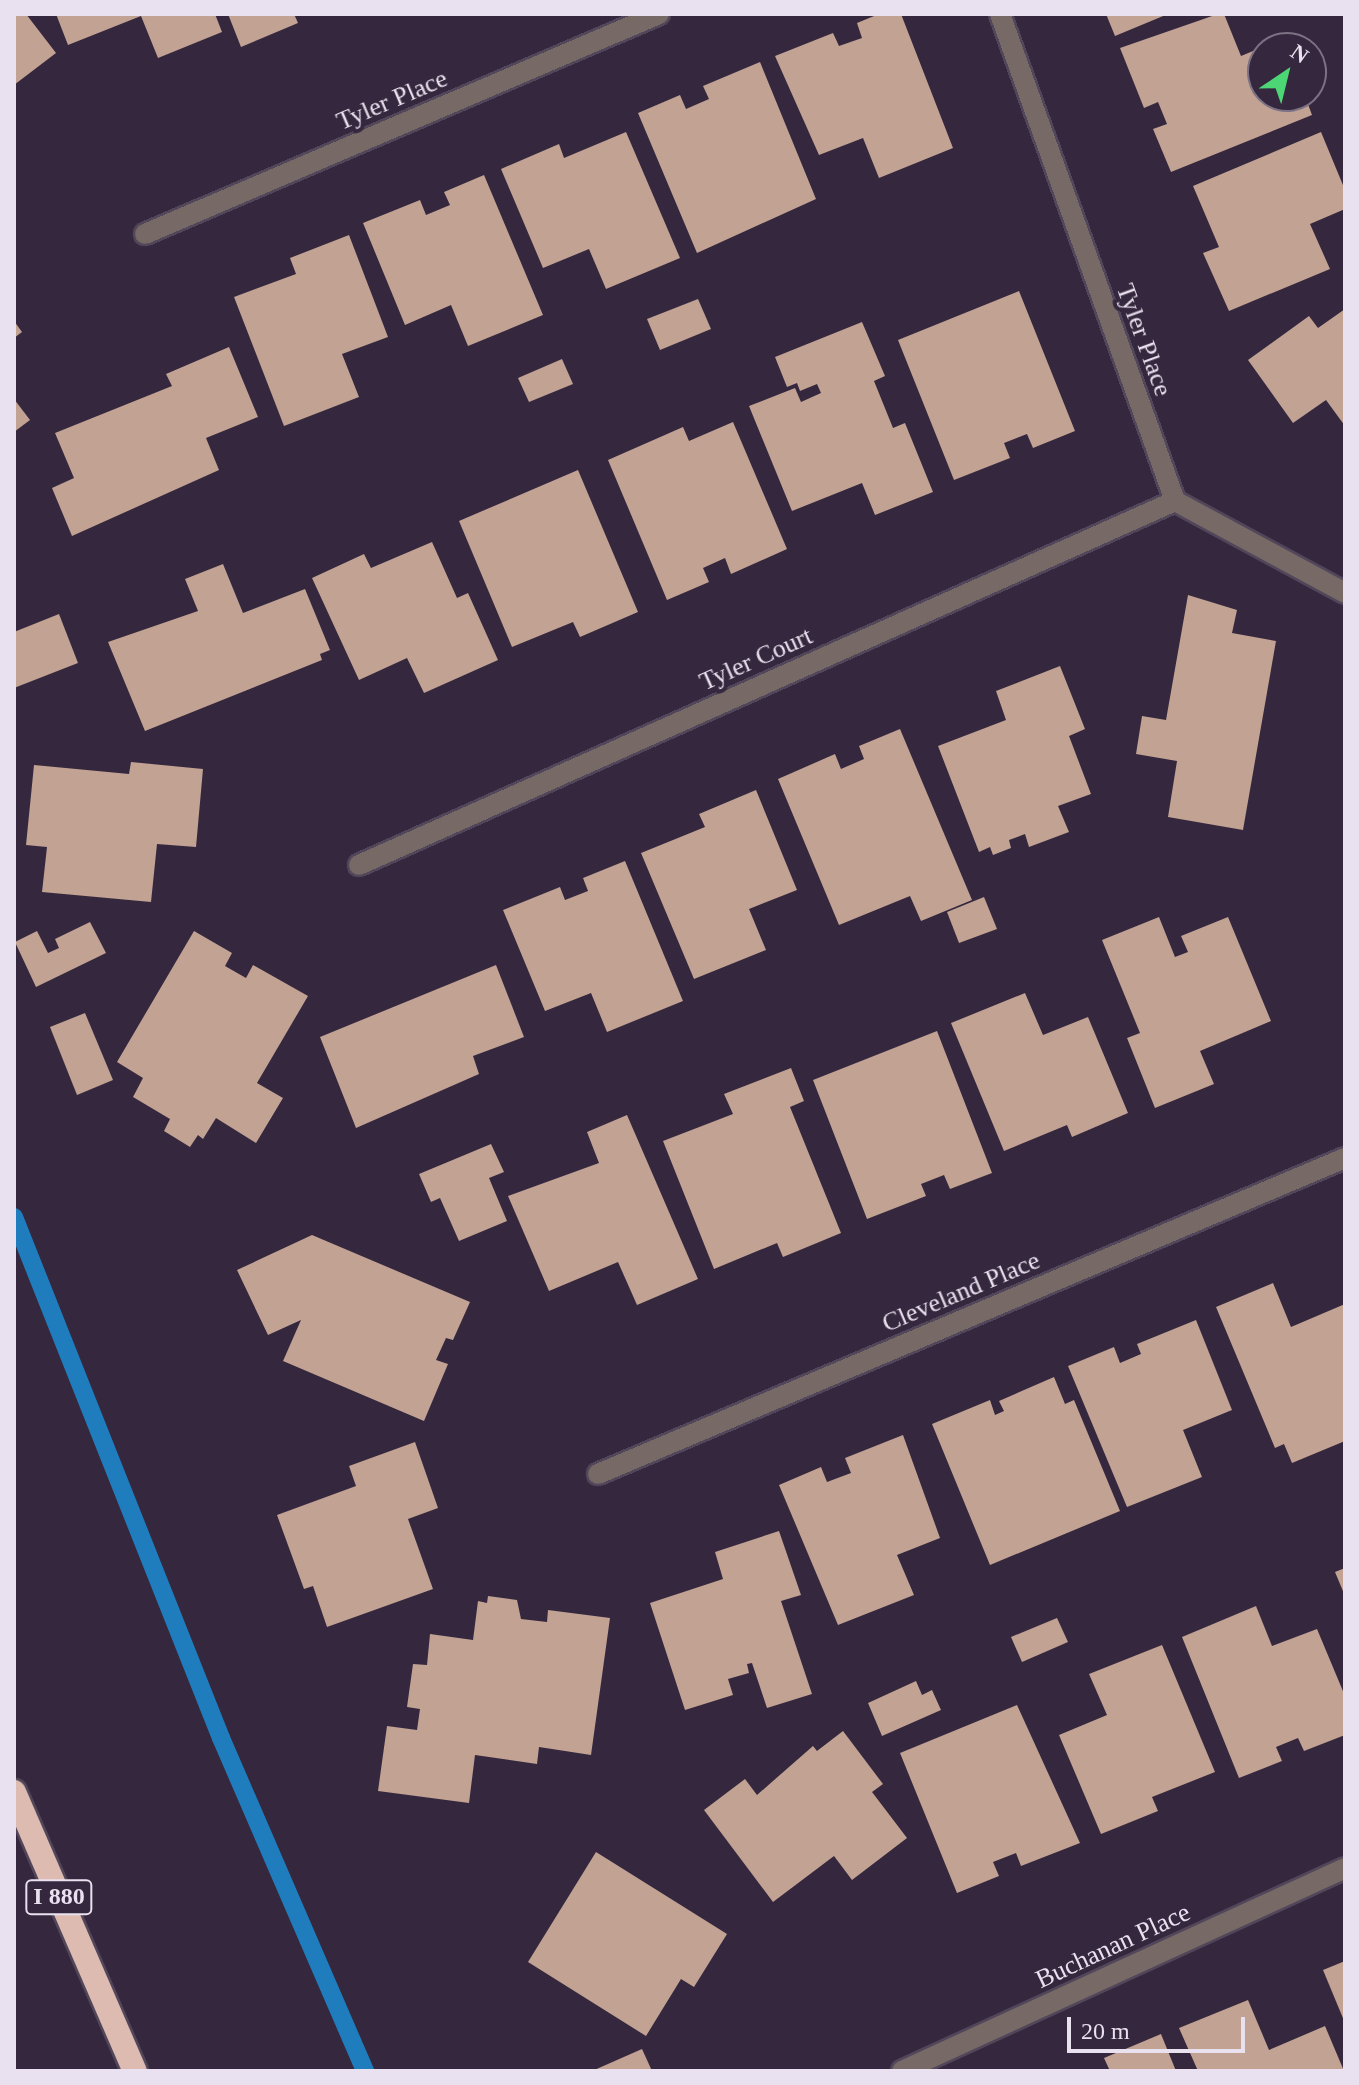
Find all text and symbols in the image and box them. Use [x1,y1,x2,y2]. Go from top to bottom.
north arrow [1247,32,1327,112]
text: N [1286,39,1314,68]
street label: Tyler Place [332,63,452,137]
street label: Tyler Place [1109,280,1179,400]
street label: Tyler Court [695,620,817,698]
street label: Cleveland Place [877,1245,1045,1339]
road number: I 880 [25,1877,93,1917]
street label: Buchanan Place [1031,1897,1195,1995]
scale bar [1071,2001,1249,2051]
text: 20 m [1081,2018,1130,2044]

